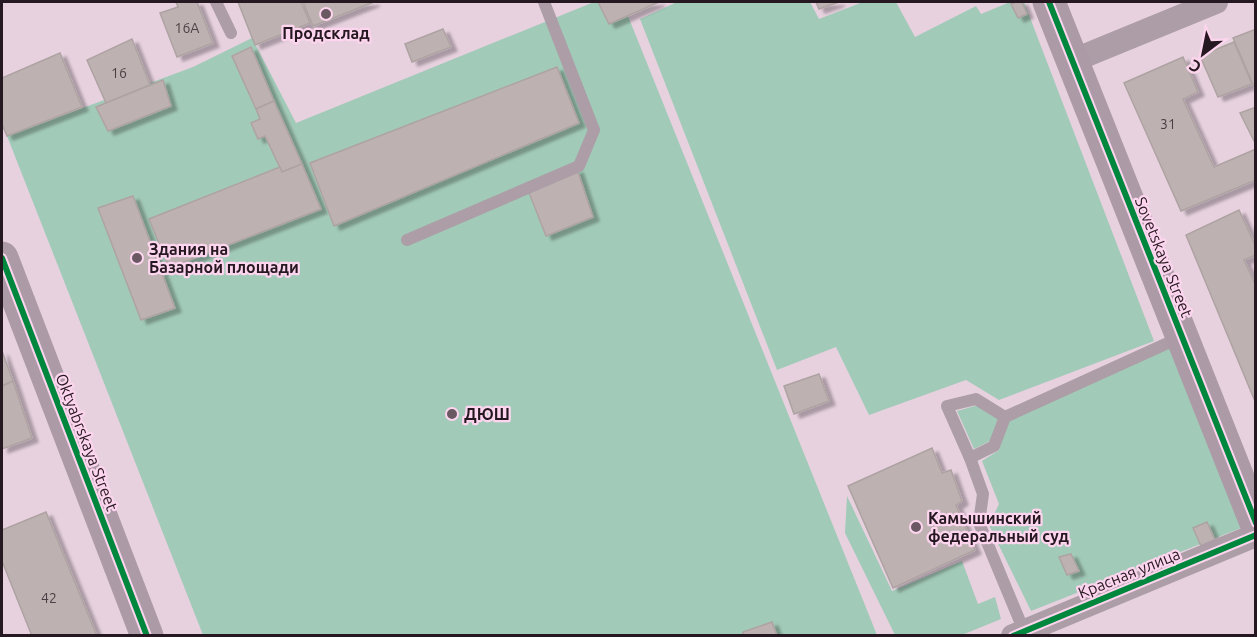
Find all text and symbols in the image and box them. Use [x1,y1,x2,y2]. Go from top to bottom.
marker: Продсклад [319,7,333,21]
house number: 16А [175,20,199,36]
place label: Продсклад [282,24,370,42]
north arrow [1173,24,1233,84]
text: С [1186,56,1204,77]
house number: 16 [111,65,127,81]
house number: 31 [1160,116,1176,132]
street label: Sovetskaya Street [1132,194,1197,320]
place label: Здания на Базарной площади [149,240,299,276]
marker: Здания на Базарной площади [130,251,144,265]
street label: Oktyabrskaya Street [53,371,122,514]
place label: ДЮШ [464,405,510,423]
marker: ДЮШ [445,407,459,421]
place label: Камышинский федеральный суд [928,509,1069,545]
marker: Камышинский федеральный суд [909,520,923,534]
street label: Красная улица [1075,544,1183,602]
house number: 42 [41,590,57,606]

